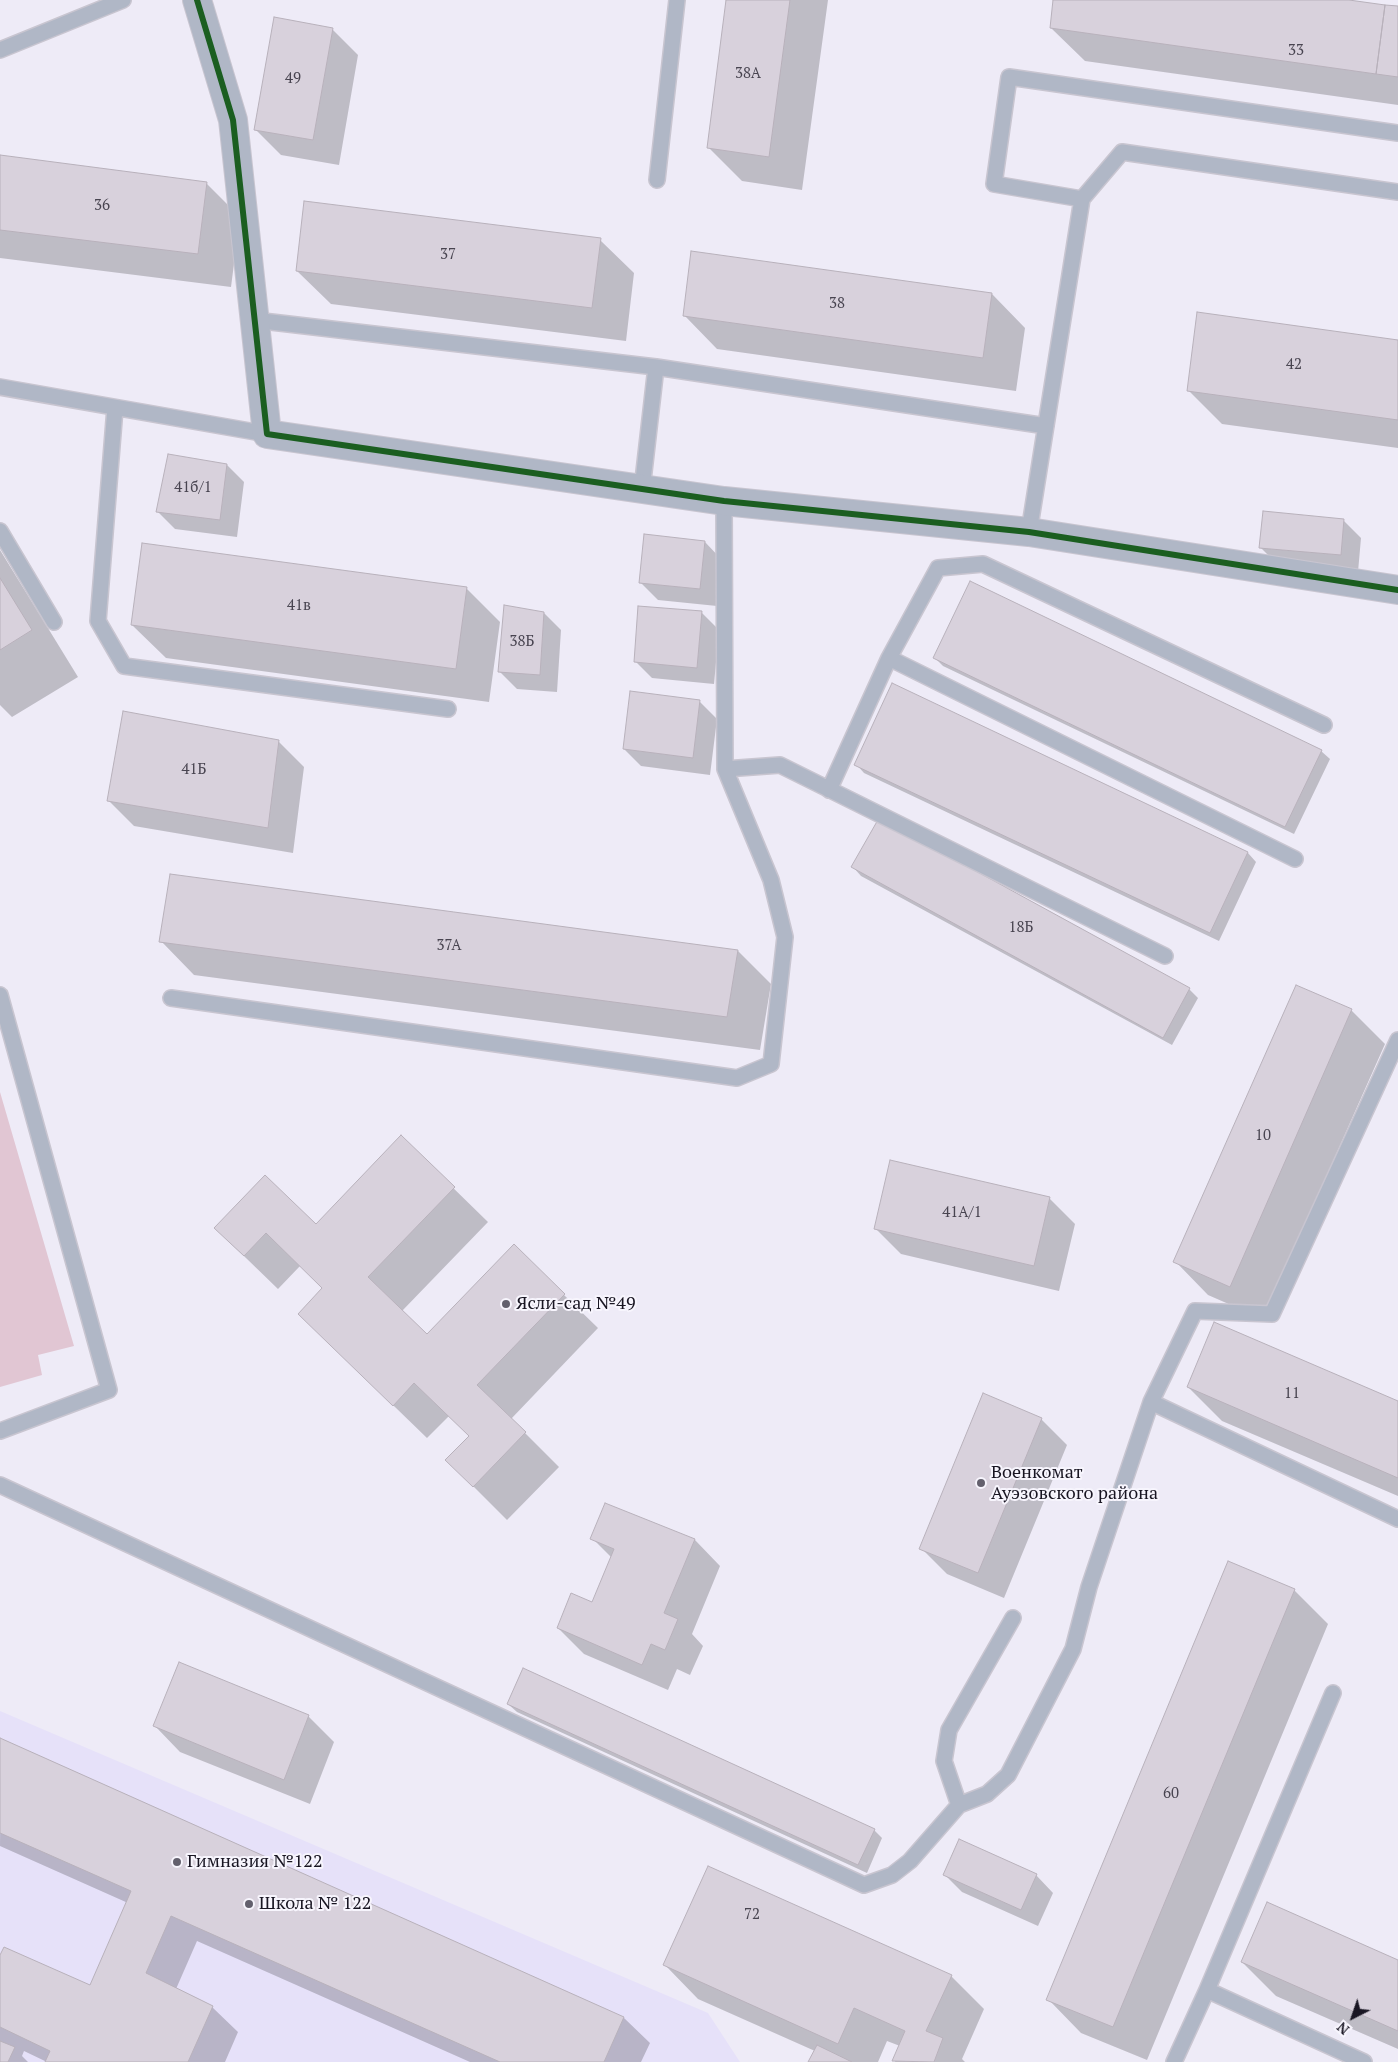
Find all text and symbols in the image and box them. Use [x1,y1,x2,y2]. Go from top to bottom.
house number: 33 [1288,42,1304,60]
house number: 38А [735,65,761,83]
house number: 49 [285,70,301,88]
house number: 36 [94,197,110,215]
house number: 37 [440,246,456,264]
house number: 38 [829,295,845,313]
house number: 42 [1286,356,1302,374]
house number: 41б/1 [174,479,212,497]
house number: 41в [287,597,311,615]
house number: 38Б [510,633,534,651]
house number: 41Б [182,761,206,779]
house number: 18Б [1009,919,1033,937]
house number: 37А [436,937,462,955]
house number: 10 [1255,1127,1271,1145]
house number: 41А/1 [942,1204,982,1222]
place label: Ясли-сад №49 [516,1293,635,1315]
marker: Ясли-сад №49 [500,1298,512,1310]
house number: 11 [1284,1385,1300,1403]
place label: Военкомат Ауэзовского района [991,1462,1158,1505]
marker: Военкомат Ауэзовского района [975,1477,987,1489]
house number: 60 [1163,1785,1179,1803]
place label: Гимназия №122 [187,1851,323,1873]
marker: Гимназия №122 [171,1856,183,1868]
place label: Школа № 122 [259,1893,371,1915]
marker: Школа № 122 [243,1898,255,1910]
house number: 72 [744,1906,760,1924]
north arrow [1328,1992,1378,2042]
text: N [1333,2018,1353,2039]

